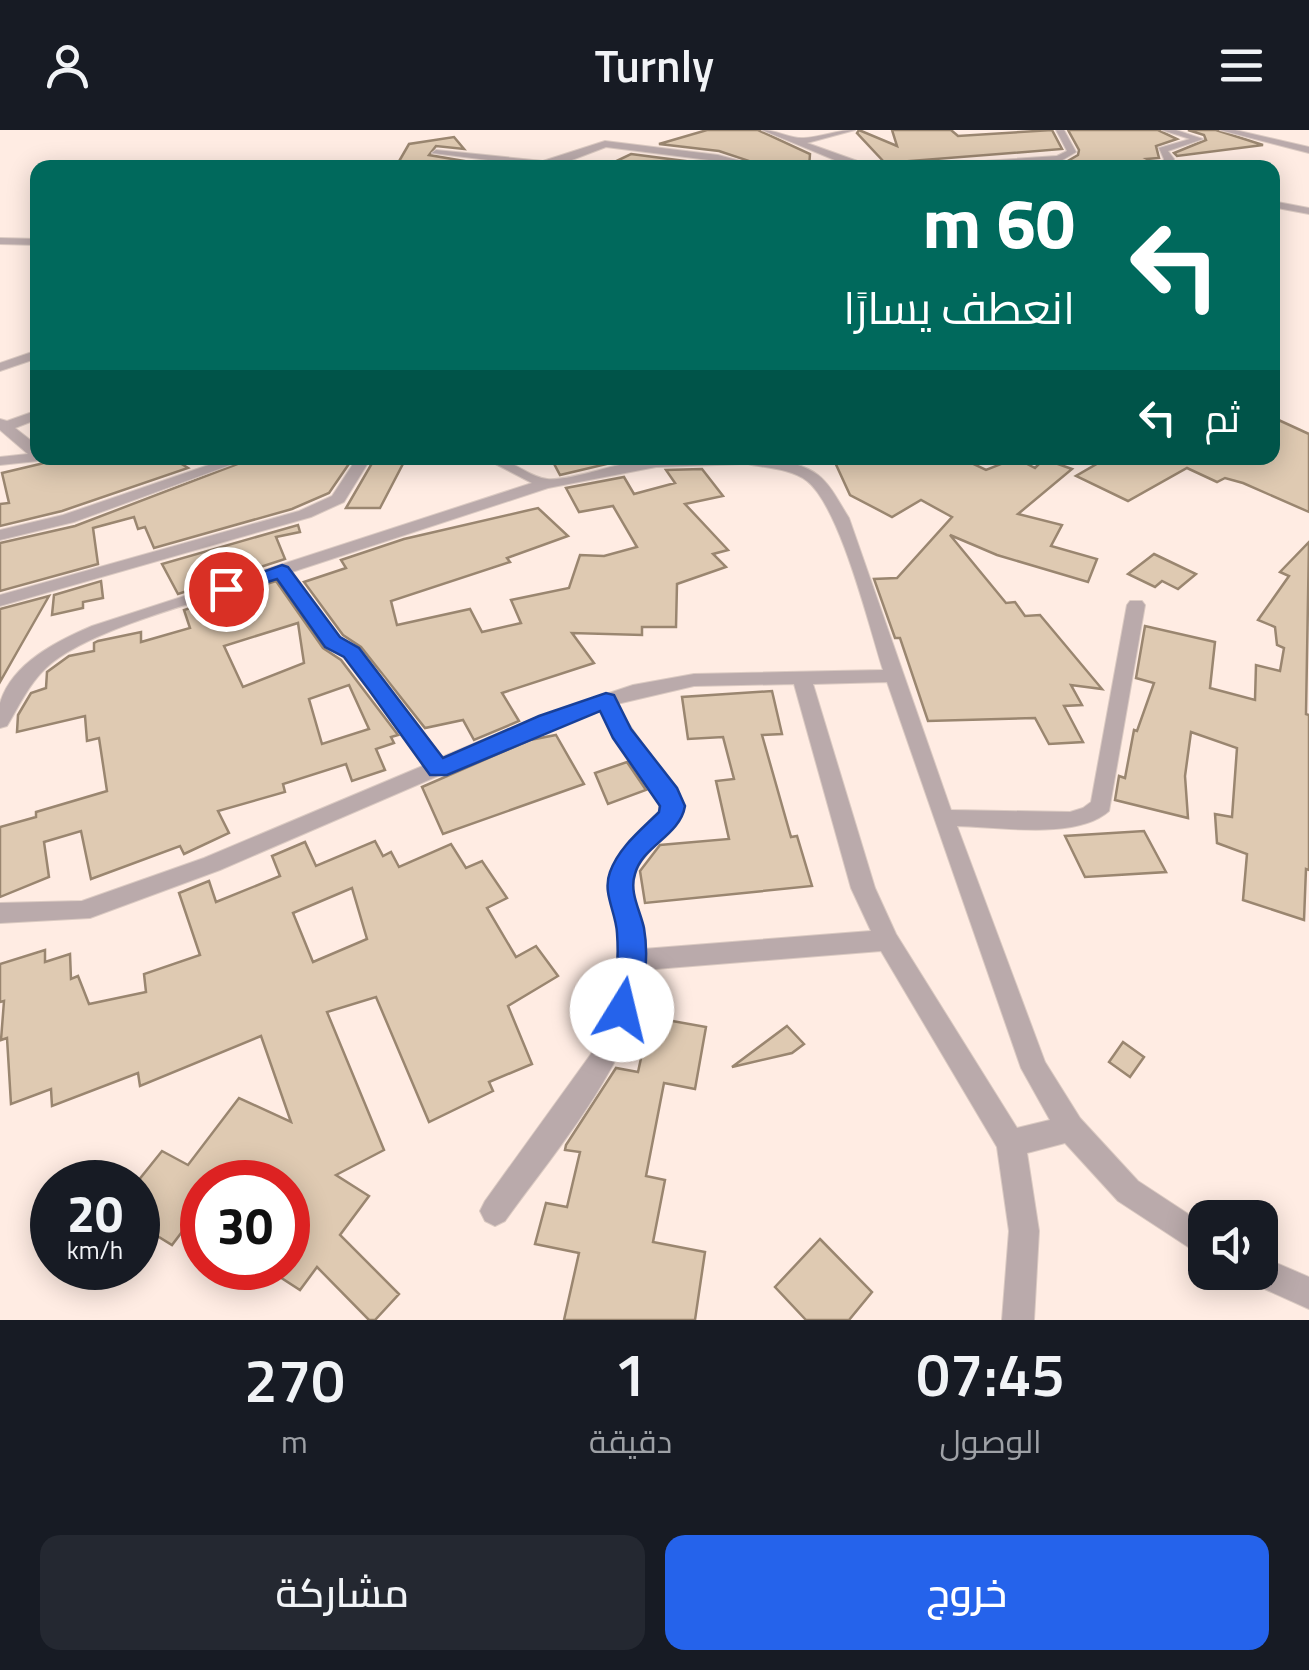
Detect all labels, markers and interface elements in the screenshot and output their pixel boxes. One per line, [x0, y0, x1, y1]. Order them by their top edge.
text: Turnly [595, 31, 714, 99]
icon: person [40, 38, 95, 93]
icon: menu [1214, 38, 1269, 93]
text: 60 m [922, 169, 1075, 275]
icon: left [1110, 200, 1240, 330]
text: انعطف يسارًا [843, 273, 1075, 341]
text: ثم [1205, 389, 1240, 447]
icon: left [1130, 390, 1185, 445]
pin [184, 547, 269, 632]
icon: arrive [199, 562, 254, 617]
position arrow [570, 958, 674, 1062]
speed limit sign: 30 [180, 1160, 310, 1290]
text: 20 [67, 1175, 123, 1251]
map controls [1188, 1200, 1278, 1290]
button: sound [1188, 1200, 1278, 1290]
text: km/h [67, 1231, 123, 1269]
text: 1 [614, 1328, 647, 1419]
text: 07:45 [916, 1328, 1065, 1419]
text: 270 [244, 1334, 345, 1425]
text: m [281, 1417, 308, 1465]
text: دقيقة [589, 1417, 672, 1465]
text: الوصول [940, 1417, 1042, 1465]
button: مشاركة [40, 1535, 645, 1650]
button: خروج [665, 1535, 1269, 1650]

